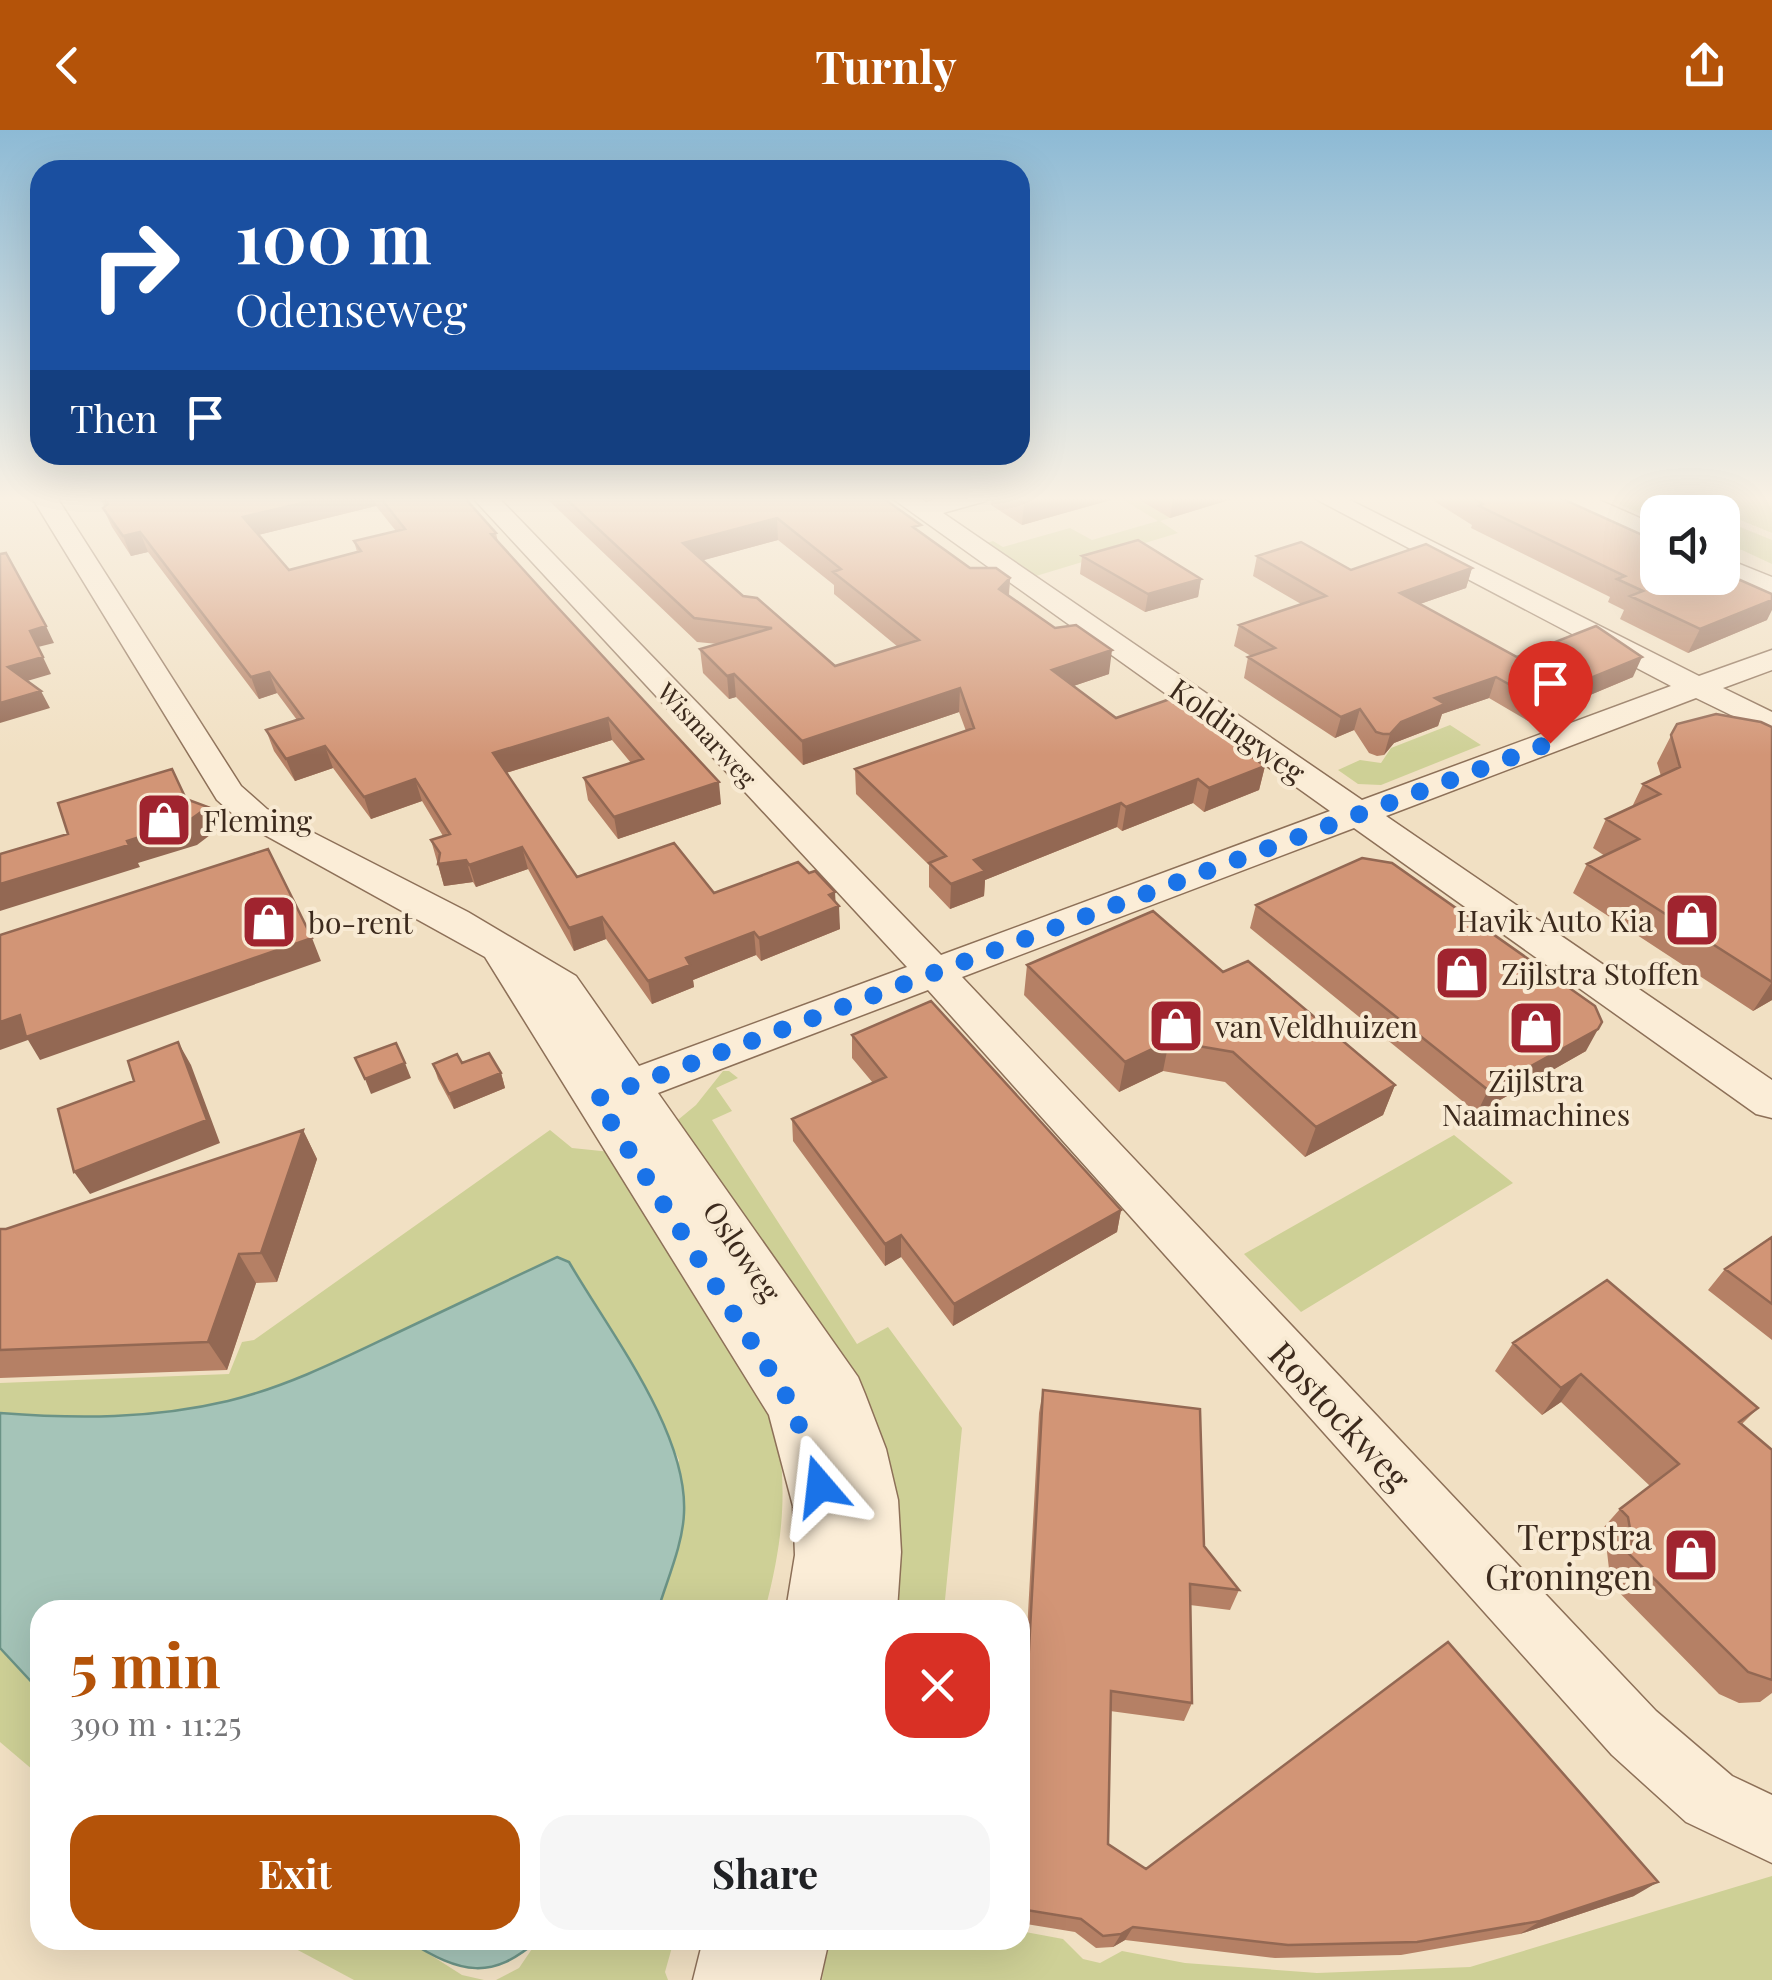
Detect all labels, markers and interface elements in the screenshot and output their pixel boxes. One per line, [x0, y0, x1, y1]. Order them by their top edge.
text: Turnly [815, 35, 957, 95]
icon: back [40, 38, 95, 93]
icon: share [1677, 38, 1732, 93]
text: 100 m [235, 188, 432, 282]
icon: right [70, 200, 200, 330]
text: Odenseweg [235, 278, 468, 338]
icon: arrive [178, 390, 233, 445]
text: Then [70, 392, 158, 443]
map controls [1640, 495, 1740, 595]
button: sound [1640, 495, 1740, 595]
pin [1508, 641, 1593, 744]
icon: arrive [1523, 656, 1578, 711]
street label: Koldingweg [1162, 668, 1314, 792]
street label: Wismarweg [651, 674, 765, 794]
shop icon: Fleming [134, 790, 194, 850]
place label: Fleming [203, 800, 312, 840]
shop icon: Havik Auto Kia [1662, 890, 1722, 950]
shop icon: bo-rent [239, 892, 299, 952]
place label: Havik Auto Kia [1456, 900, 1653, 940]
place label: bo-rent [308, 902, 413, 942]
shop icon: Zijlstra Stoffen [1432, 943, 1492, 1003]
place label: Zijlstra Stoffen [1501, 953, 1699, 993]
shop icon: van Veldhuizen [1146, 996, 1206, 1056]
shop icon: Zijlstra Naaimachines [1506, 998, 1566, 1058]
place label: van Veldhuizen [1214, 1006, 1418, 1046]
place label: Zijlstra Naaimachines [1442, 1060, 1630, 1134]
street label: Osloweg [695, 1193, 792, 1310]
street label: Rostockweg [1260, 1330, 1423, 1500]
position arrow [768, 1434, 872, 1538]
place label: Terpstra Groningen [1485, 1512, 1653, 1599]
shop icon: Terpstra Groningen [1661, 1525, 1721, 1585]
text: 5 min [70, 1623, 221, 1703]
button: close [885, 1633, 990, 1738]
text: 390 m · 11:25 [70, 1701, 242, 1744]
button: Exit [70, 1815, 520, 1930]
button: Share [540, 1815, 990, 1930]

